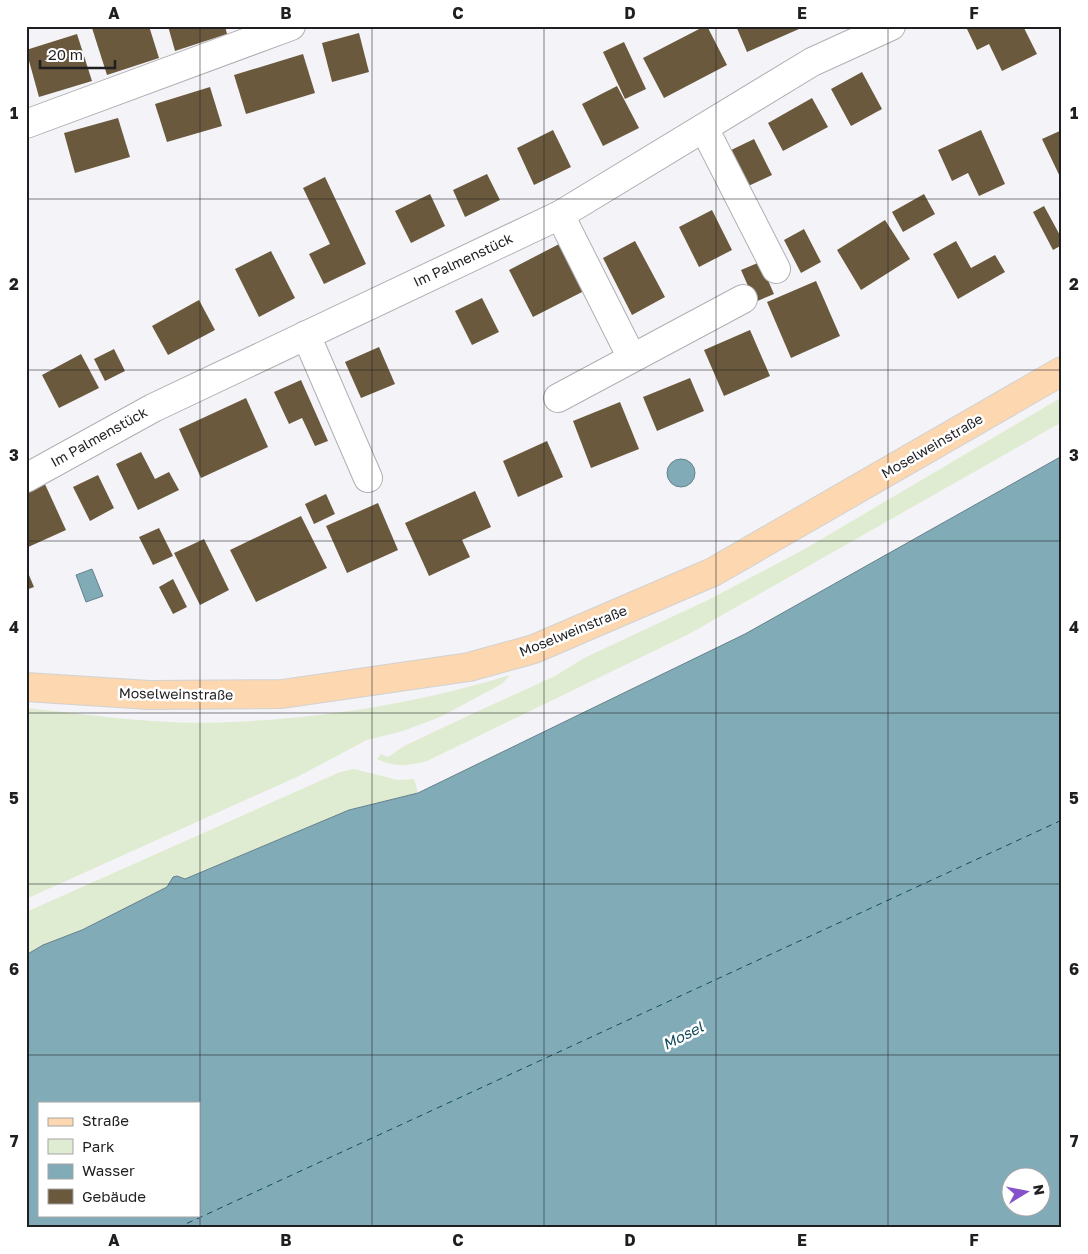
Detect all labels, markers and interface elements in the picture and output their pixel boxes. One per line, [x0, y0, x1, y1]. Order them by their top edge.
text: A [108, 3, 120, 23]
text: B [280, 3, 292, 23]
text: C [452, 3, 464, 23]
text: D [624, 3, 636, 23]
text: E [797, 3, 807, 23]
text: F [969, 3, 979, 23]
scale bar [40, 38, 115, 70]
text: 20 m [48, 45, 83, 63]
text: 1 [10, 103, 18, 123]
text: 1 [1070, 103, 1078, 123]
street label: Im Palmenstück [410, 229, 515, 290]
text: 2 [9, 274, 19, 294]
text: 2 [1069, 274, 1079, 294]
street label: Im Palmenstück [47, 403, 150, 470]
street label: Moselweinstraße [878, 410, 986, 482]
text: 3 [9, 445, 19, 465]
text: 3 [1069, 445, 1079, 465]
street label: Moselweinstraße [517, 601, 629, 660]
text: 4 [9, 617, 19, 637]
text: 4 [1069, 617, 1079, 637]
street label: Moselweinstraße [119, 684, 233, 703]
text: 5 [9, 788, 19, 808]
text: 5 [1069, 788, 1079, 808]
text: 6 [9, 959, 19, 979]
text: 6 [1069, 959, 1079, 979]
water label: Mosel [659, 1017, 707, 1053]
legend [38, 1102, 200, 1216]
text: Straße [82, 1111, 129, 1129]
text: 7 [10, 1131, 19, 1151]
text: 7 [1070, 1131, 1079, 1151]
text: Park [82, 1137, 115, 1155]
text: Wasser [82, 1161, 135, 1179]
north arrow [1000, 1166, 1050, 1216]
text: N [1030, 1183, 1049, 1196]
text: Gebäude [82, 1187, 146, 1205]
text: A [108, 1230, 120, 1250]
text: B [280, 1230, 292, 1250]
text: C [452, 1230, 464, 1250]
text: D [624, 1230, 636, 1250]
text: E [797, 1230, 807, 1250]
text: F [969, 1230, 979, 1250]

